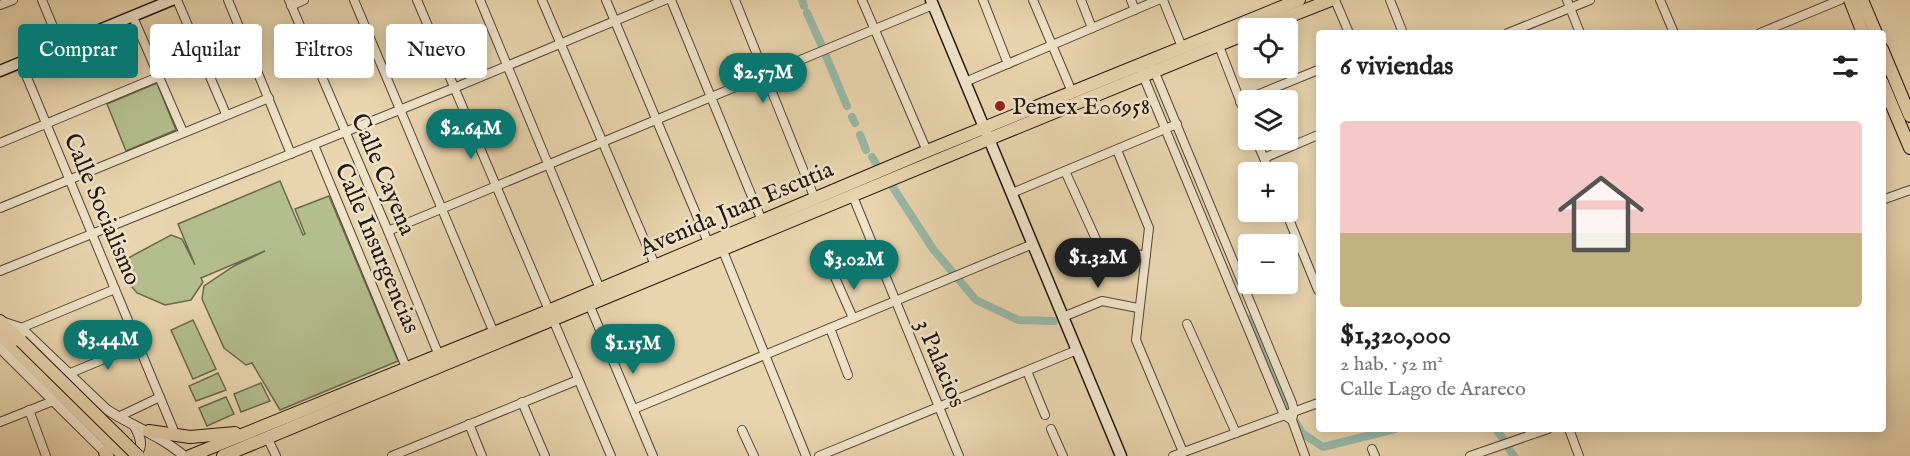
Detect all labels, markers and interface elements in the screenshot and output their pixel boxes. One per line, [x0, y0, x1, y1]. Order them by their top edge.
map controls [1238, 18, 1298, 294]
button: locate [1238, 18, 1298, 78]
chip: Comprar [18, 24, 138, 78]
chip: Alquilar [150, 24, 262, 78]
chip: Filtros [274, 24, 374, 78]
chip: Nuevo [386, 24, 487, 78]
text: 6 viviendas [1340, 50, 1453, 83]
icon: filters [1829, 50, 1862, 83]
pin: $2.57M [714, 53, 812, 104]
text: $2.57M [733, 60, 793, 85]
button: layers [1238, 90, 1298, 150]
place label: Pemex E06958 [1012, 92, 1150, 123]
marker: Pemex E06958 [993, 99, 1007, 113]
street label: Calle Cayena [343, 109, 422, 241]
pin: $2.64M [422, 109, 520, 160]
text: $2.64M [440, 116, 502, 141]
street label: Calle Socialismo [56, 129, 148, 290]
street label: Avenida Juan Escutia [634, 154, 839, 265]
street label: Calle Insurgencias [327, 159, 426, 338]
icon: home [1547, 160, 1655, 268]
button: + [1238, 162, 1298, 222]
button: − [1238, 234, 1298, 294]
pin: $1.32M [1049, 238, 1147, 289]
pin: $3.02M [805, 240, 903, 291]
text: $1.32M [1069, 245, 1127, 270]
text: $3.02M [824, 247, 884, 272]
street label: 3 Palacios [907, 315, 972, 413]
text: $1,320,000 [1340, 319, 1451, 352]
pin: $3.44M [59, 320, 157, 371]
pin: $1.15M [584, 324, 682, 375]
text: $3.44M [77, 327, 139, 352]
text: $1.15M [605, 331, 661, 356]
text: 2 hab. · 52 m² [1340, 352, 1443, 377]
text: Calle Lago de Arareco [1340, 377, 1526, 402]

